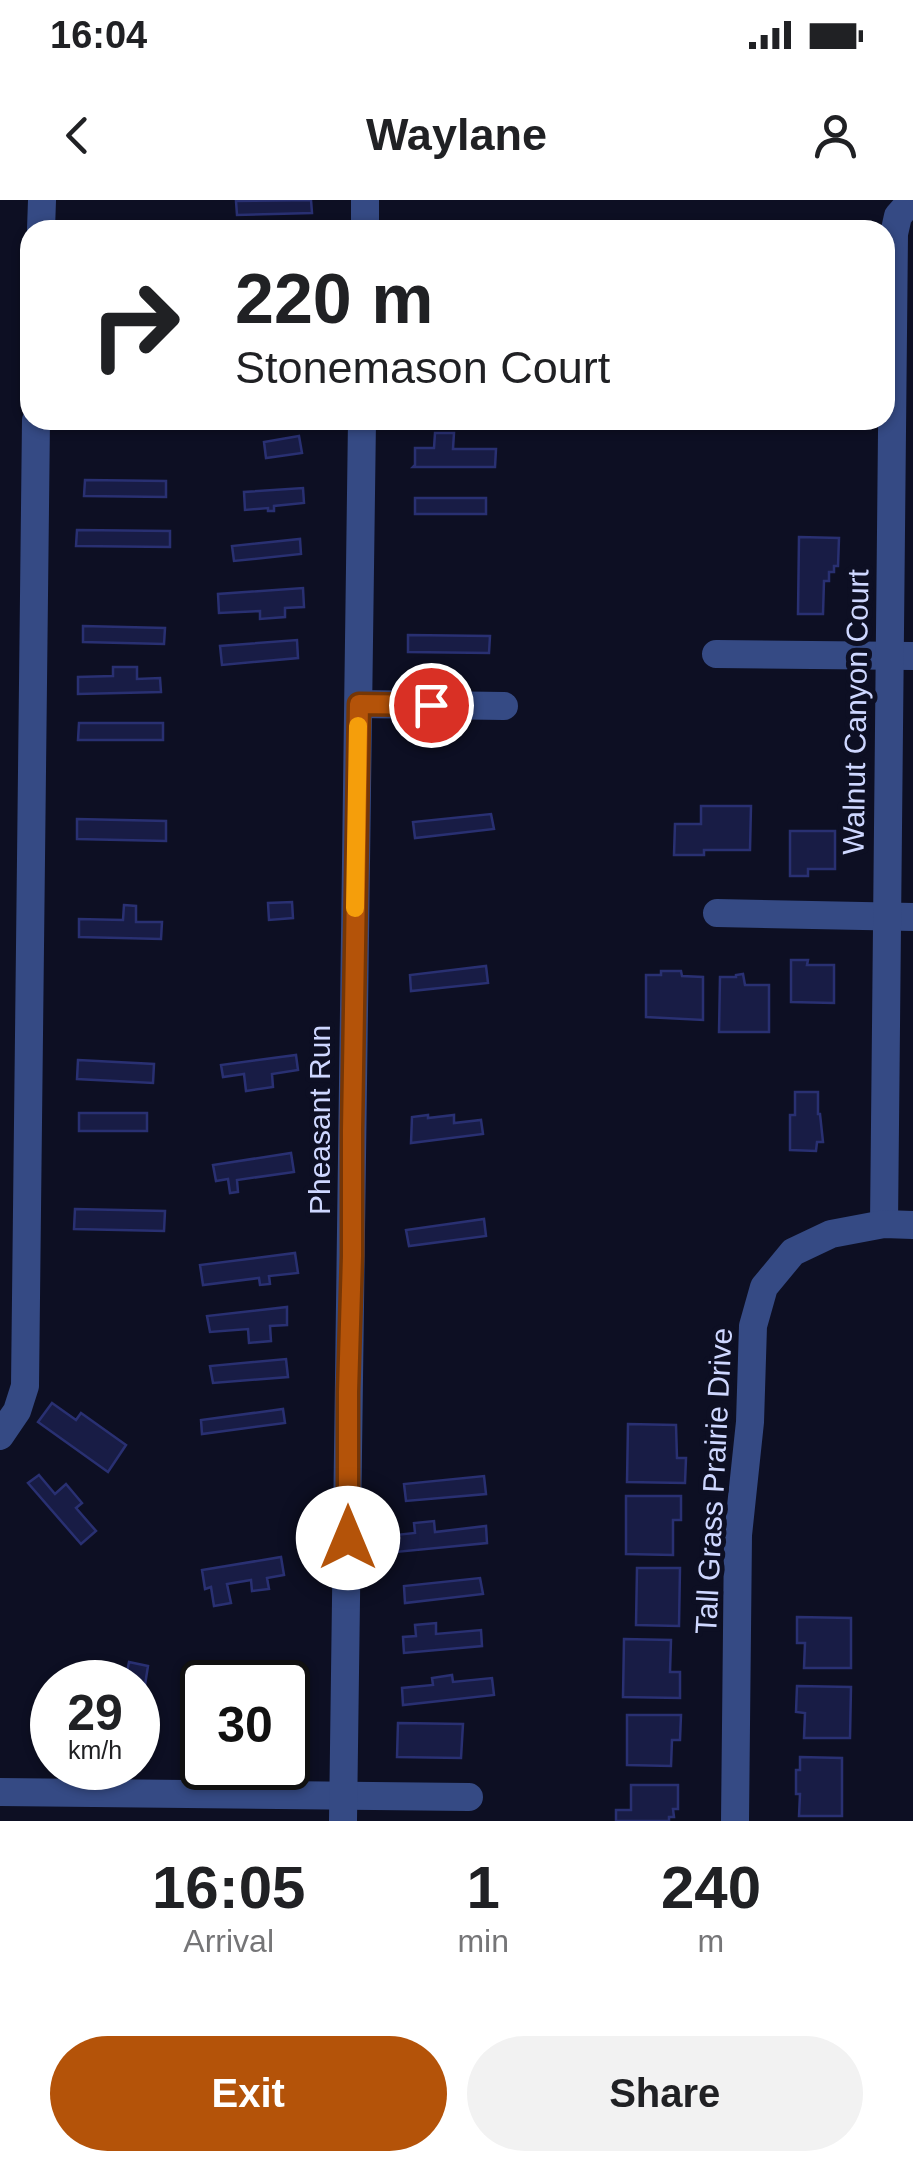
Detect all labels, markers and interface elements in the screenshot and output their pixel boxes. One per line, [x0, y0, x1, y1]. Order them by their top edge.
text: 16:04 [50, 14, 147, 56]
icon: back [50, 108, 105, 163]
icon: person [808, 108, 863, 163]
text: Waylane [366, 109, 547, 160]
icon: right [70, 260, 200, 390]
text: 220 m [235, 260, 433, 338]
text: Stonemason Court [235, 342, 610, 393]
street label: Walnut Canyon Court [837, 568, 875, 855]
pin [389, 663, 474, 748]
icon: arrive [404, 678, 459, 733]
street label: Pheasant Run [303, 1025, 336, 1215]
street label: Tall Grass Prairie Drive [689, 1327, 738, 1635]
position arrow [296, 1486, 400, 1590]
speed limit sign: 30 [180, 1660, 310, 1790]
text: 29 [67, 1685, 123, 1741]
text: km/h [68, 1736, 122, 1764]
text: 16:05 [152, 1854, 305, 1921]
text: 1 [466, 1854, 500, 1921]
text: 240 [661, 1854, 761, 1921]
text: Arrival [183, 1923, 274, 1959]
text: min [457, 1923, 509, 1959]
text: m [698, 1923, 724, 1959]
button: Exit [50, 2036, 447, 2151]
button: Share [467, 2036, 863, 2151]

